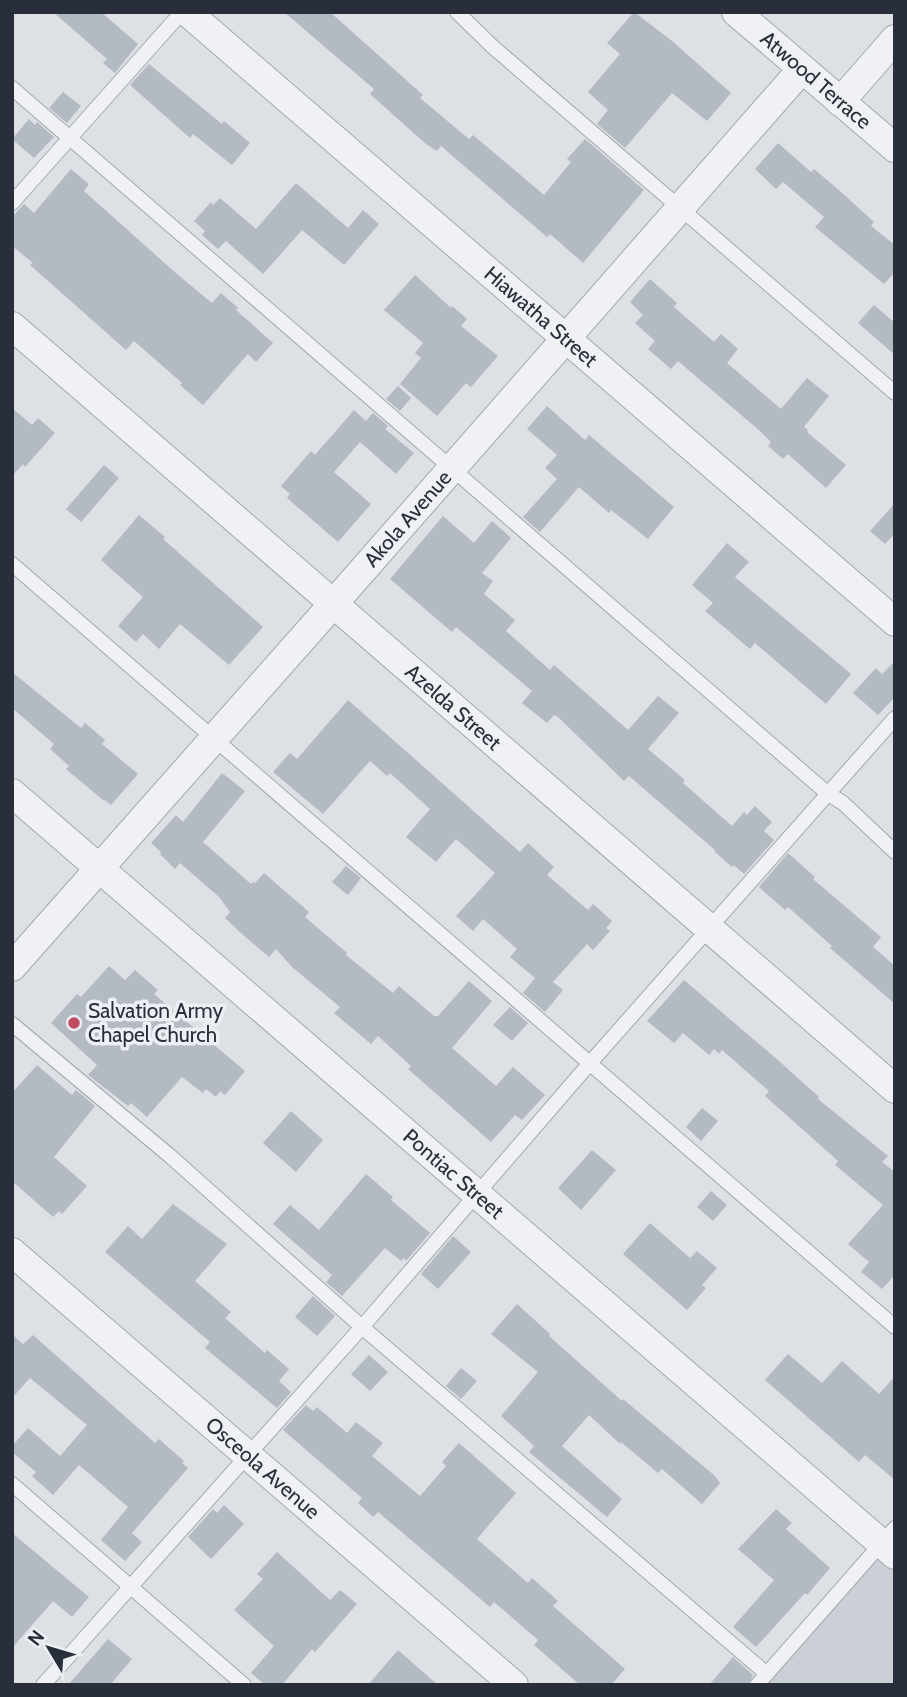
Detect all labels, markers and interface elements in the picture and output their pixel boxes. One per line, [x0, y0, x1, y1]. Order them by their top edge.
street label: Atwood Terrace [756, 26, 877, 134]
street label: Hiawatha Street [479, 261, 603, 372]
street label: Akola Avenue [359, 465, 457, 572]
street label: Azelda Street [400, 659, 507, 755]
place label: Salvation Army Chapel Church [88, 998, 223, 1047]
marker: Salvation Army Chapel Church [66, 1015, 82, 1031]
street label: Pontiac Street [398, 1123, 509, 1224]
street label: Osceola Avenue [201, 1412, 325, 1524]
north arrow [14, 1613, 84, 1683]
text: N [23, 1625, 49, 1650]

